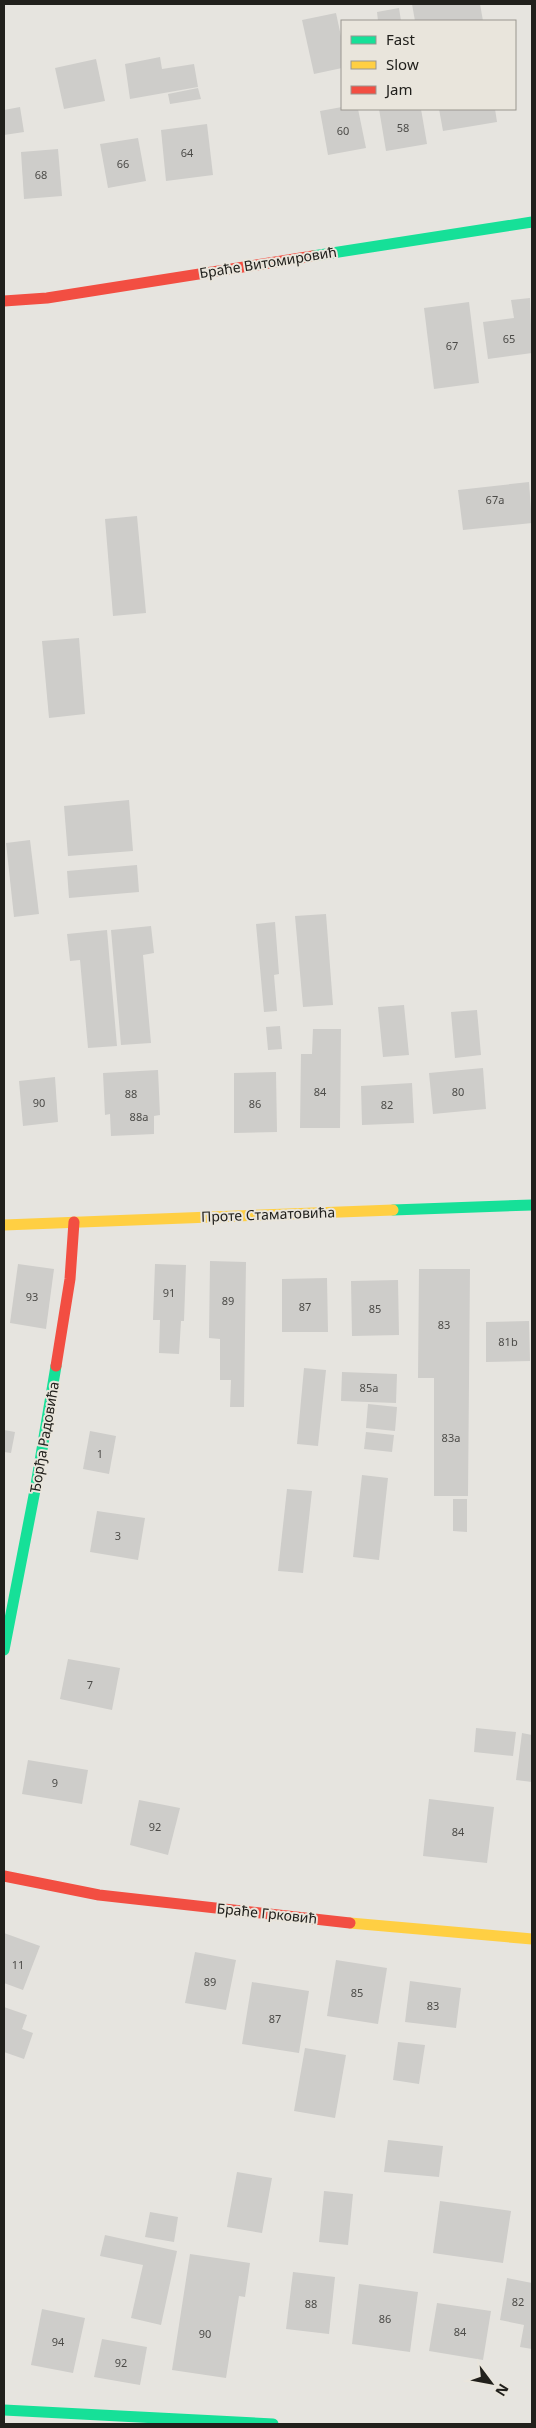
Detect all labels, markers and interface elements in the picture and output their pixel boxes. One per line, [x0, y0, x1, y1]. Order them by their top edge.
legend [341, 20, 516, 110]
text: Fast [386, 29, 415, 49]
text: Slow [386, 54, 419, 74]
text: Jam [384, 79, 413, 99]
house number: 58 [397, 120, 409, 135]
house number: 60 [337, 123, 349, 138]
house number: 64 [181, 145, 194, 160]
house number: 66 [117, 156, 129, 171]
house number: 68 [35, 167, 47, 182]
street label: Браће Витомировић [198, 242, 338, 282]
house number: 65 [503, 331, 515, 346]
house number: 67 [446, 338, 458, 353]
house number: 67a [486, 492, 504, 507]
house number: 84 [314, 1084, 327, 1099]
house number: 80 [452, 1084, 464, 1099]
house number: 88 [125, 1086, 137, 1101]
house number: 90 [33, 1095, 45, 1110]
house number: 86 [249, 1096, 261, 1111]
house number: 82 [381, 1097, 393, 1112]
house number: 88a [130, 1109, 148, 1124]
street label: Проте Стаматовића [201, 1202, 335, 1226]
house number: 91 [163, 1285, 175, 1300]
house number: 93 [26, 1289, 38, 1304]
house number: 89 [222, 1293, 234, 1308]
house number: 87 [299, 1299, 311, 1314]
house number: 85 [369, 1301, 381, 1316]
house number: 83 [438, 1317, 450, 1332]
house number: 81b [498, 1334, 518, 1349]
street label: Ђорђа Радовића [25, 1380, 63, 1494]
house number: 85a [360, 1380, 378, 1395]
house number: 83a [442, 1430, 460, 1445]
house number: 1 [97, 1446, 103, 1461]
house number: 3 [115, 1528, 121, 1543]
house number: 7 [87, 1677, 93, 1692]
house number: 9 [52, 1775, 58, 1790]
house number: 92 [149, 1819, 161, 1834]
house number: 84 [452, 1824, 465, 1839]
street label: Браће Грковић [216, 1898, 318, 1928]
house number: 11 [12, 1957, 24, 1972]
house number: 89 [204, 1974, 216, 1989]
house number: 85 [351, 1985, 363, 2000]
house number: 83 [427, 1998, 439, 2013]
house number: 87 [269, 2011, 281, 2026]
house number: 82 [512, 2294, 524, 2309]
house number: 88 [305, 2296, 317, 2311]
house number: 86 [379, 2311, 391, 2326]
house number: 84 [454, 2324, 467, 2339]
house number: 90 [199, 2326, 211, 2341]
house number: 94 [52, 2334, 65, 2349]
house number: 92 [115, 2355, 127, 2370]
north arrow [466, 2358, 516, 2408]
text: N [491, 2380, 514, 2400]

